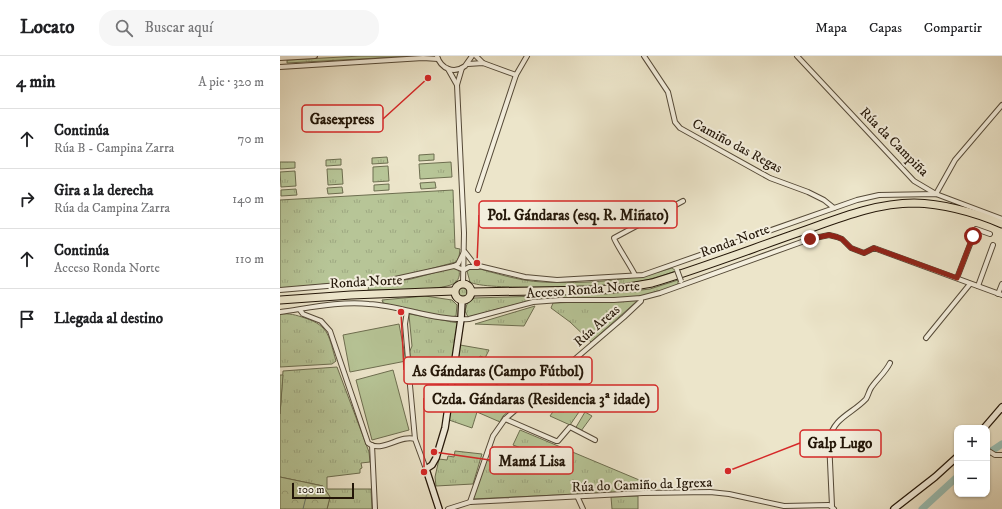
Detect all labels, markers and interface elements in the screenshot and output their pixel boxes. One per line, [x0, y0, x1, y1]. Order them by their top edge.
search box [99, 10, 379, 46]
text: Locato [20, 16, 75, 39]
icon: search [113, 17, 135, 39]
text: Buscar aquí [145, 18, 213, 37]
text: Mapa [815, 19, 847, 37]
text: Capas [869, 19, 902, 37]
text: Compartir [924, 19, 982, 37]
text: 4 min [16, 71, 55, 93]
text: A pie · 320 m [198, 74, 264, 90]
street label: Rúa da Campiña [856, 104, 932, 180]
callout: Gasexpress [302, 105, 383, 132]
text: Gasexpress [310, 110, 374, 129]
street label: Camiño das Regas [689, 115, 785, 177]
text: Continúa [54, 121, 109, 140]
icon: ahead [16, 128, 38, 150]
text: 70 m [238, 131, 264, 147]
text: Rúa B - Campina Zarra [54, 140, 174, 156]
text: Gira a la derecha [54, 181, 153, 200]
icon: right [16, 188, 38, 210]
text: 140 m [232, 191, 264, 207]
text: Rúa da Campina Zarra [54, 200, 170, 216]
callout: Pol. Gándaras (esq. R. Miñato) [479, 201, 677, 228]
text: Pol. Gándaras (esq. R. Miñato) [487, 206, 669, 226]
street label: Ronda Norte [698, 220, 772, 262]
route start [964, 227, 982, 245]
route end [801, 230, 819, 248]
text: Continúa [54, 241, 109, 260]
icon: ahead [16, 248, 38, 270]
text: 110 m [235, 251, 264, 267]
text: Acceso Ronda Norte [54, 260, 160, 276]
street label: Ronda Norte [329, 271, 403, 293]
street label: Acceso Ronda Norte [526, 277, 641, 303]
street label: Rúa Areas [570, 301, 624, 351]
icon: arrive [16, 308, 38, 330]
text: Llegada al destino [54, 309, 163, 328]
callout: As Gándaras (Campo Fútbol) [404, 357, 592, 384]
text: As Gándaras (Campo Fútbol) [411, 362, 584, 381]
callout: Czda. Gándaras (Residencia 3ª idade) [424, 385, 658, 412]
text: Czda. Gándaras (Residencia 3ª idade) [432, 390, 650, 409]
map controls [954, 425, 990, 497]
button: + [954, 425, 990, 461]
callout: Galp Lugo [800, 430, 881, 457]
text: Galp Lugo [808, 434, 873, 453]
callout: Mamá Lisa [490, 447, 573, 474]
text: Mamá Lisa [498, 452, 566, 471]
button: − [954, 461, 990, 497]
street label: Rúa do Camiño da Igrexa [571, 474, 713, 496]
scale bar [292, 481, 354, 500]
text: 100 m [298, 483, 324, 497]

